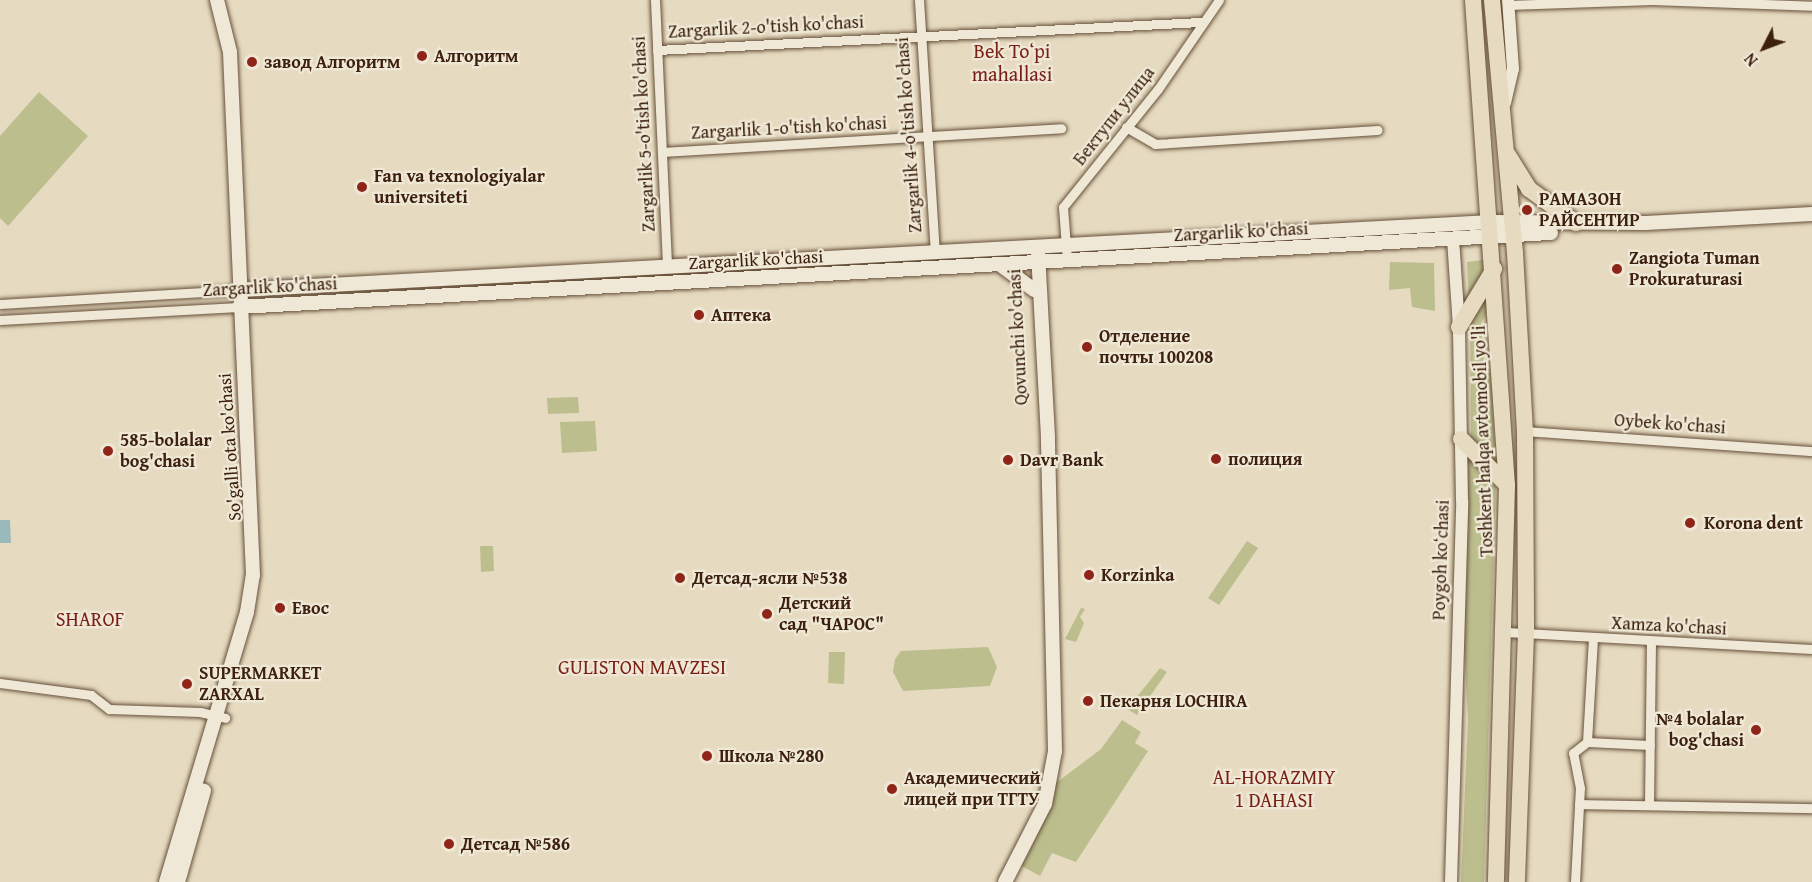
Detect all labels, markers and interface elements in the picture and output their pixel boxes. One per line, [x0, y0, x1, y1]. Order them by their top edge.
street label: Zargarlik 2-o'tish ko'chasi [668, 11, 864, 43]
north arrow [1734, 18, 1794, 78]
street label: Zargarlik 5-o'tish ko'chasi [628, 36, 660, 232]
street label: Zargarlik 4-o'tish ko'chasi [891, 37, 927, 233]
district label: Bek Toʻpi mahallasi [965, 39, 1059, 86]
place label: Алгоритм [434, 45, 518, 67]
text: N [1738, 48, 1763, 72]
marker: Алгоритм [415, 49, 429, 63]
place label: завод Алгоритм [264, 51, 400, 73]
marker: завод Алгоритм [245, 55, 259, 69]
street label: Бектупи улица [1069, 62, 1159, 170]
street label: Zargarlik 1-o'tish ko'chasi [691, 112, 887, 144]
place label: Fan va texnologiyalar universiteti [374, 166, 545, 208]
marker: Fan va texnologiyalar universiteti [355, 180, 369, 194]
place label: РАМАЗОН РАЙСЕНТИР [1539, 189, 1640, 232]
marker: РАМАЗОН РАЙСЕНТИР [1520, 203, 1534, 217]
street label: Zargarlik ko'chasi [1173, 218, 1309, 246]
street label: Zargarlik ko'chasi [688, 246, 824, 274]
place label: Zangiota Tuman Prokuraturasi [1629, 248, 1760, 290]
marker: Zangiota Tuman Prokuraturasi [1610, 262, 1624, 276]
street label: Qovunchi ko'chasi [1004, 268, 1032, 406]
street label: Zargarlik ko'chasi [202, 273, 338, 301]
place label: Аптека [711, 304, 771, 326]
marker: Аптека [692, 308, 706, 322]
street label: Toshkent halqa avtomobil yo'li [1468, 325, 1498, 557]
place label: Отделение почты 100208 [1099, 326, 1213, 368]
marker: Отделение почты 100208 [1080, 340, 1094, 354]
street label: So'galli ota ko'chasi [214, 372, 246, 522]
street label: Oybek ko'chasi [1613, 409, 1727, 439]
place label: 585-bolalar bog'chasi [120, 430, 212, 472]
marker: 585-bolalar bog'chasi [101, 444, 115, 458]
place label: полиция [1228, 448, 1302, 470]
place label: Davr Bank [1020, 449, 1103, 471]
marker: полиция [1209, 452, 1223, 466]
marker: Davr Bank [1001, 453, 1015, 467]
street label: Poygoh koʻchasi [1428, 499, 1454, 621]
place label: Korona dent [1704, 512, 1803, 534]
marker: Korona dent [1681, 514, 1699, 532]
place label: Korzinka [1101, 564, 1174, 586]
place label: Детсад-ясли №538 [692, 567, 847, 589]
marker: Korzinka [1082, 568, 1096, 582]
marker: Детсад-ясли №538 [673, 571, 687, 585]
place label: Детский сад "ЧАРОС" [779, 593, 884, 636]
place label: Евос [292, 597, 329, 619]
marker: Евос [273, 601, 287, 615]
district label: SHAROF [51, 606, 129, 630]
marker: Детский сад "ЧАРОС" [760, 607, 774, 621]
street label: Xamza ko'chasi [1611, 612, 1727, 640]
district label: GULISTON MAVZESI [546, 654, 738, 678]
place label: SUPERMARKET ZARXAL [199, 663, 322, 706]
marker: SUPERMARKET ZARXAL [180, 677, 194, 691]
place label: Пекарня LOCHIRA [1100, 690, 1247, 712]
marker: Пекарня LOCHIRA [1081, 694, 1095, 708]
place label: №4 bolalar bog'chasi [1656, 709, 1744, 752]
marker: №4 bolalar bog'chasi [1749, 723, 1763, 737]
place label: Школа №280 [719, 745, 824, 767]
marker: Школа №280 [700, 749, 714, 763]
district label: AL-HORAZMIY 1 DAHASI [1204, 764, 1344, 811]
place label: Академический лицей при ТГТУ [904, 768, 1041, 810]
marker: Академический лицей при ТГТУ [885, 782, 899, 796]
place label: Детсад №586 [461, 833, 570, 855]
marker: Детсад №586 [442, 837, 456, 851]

